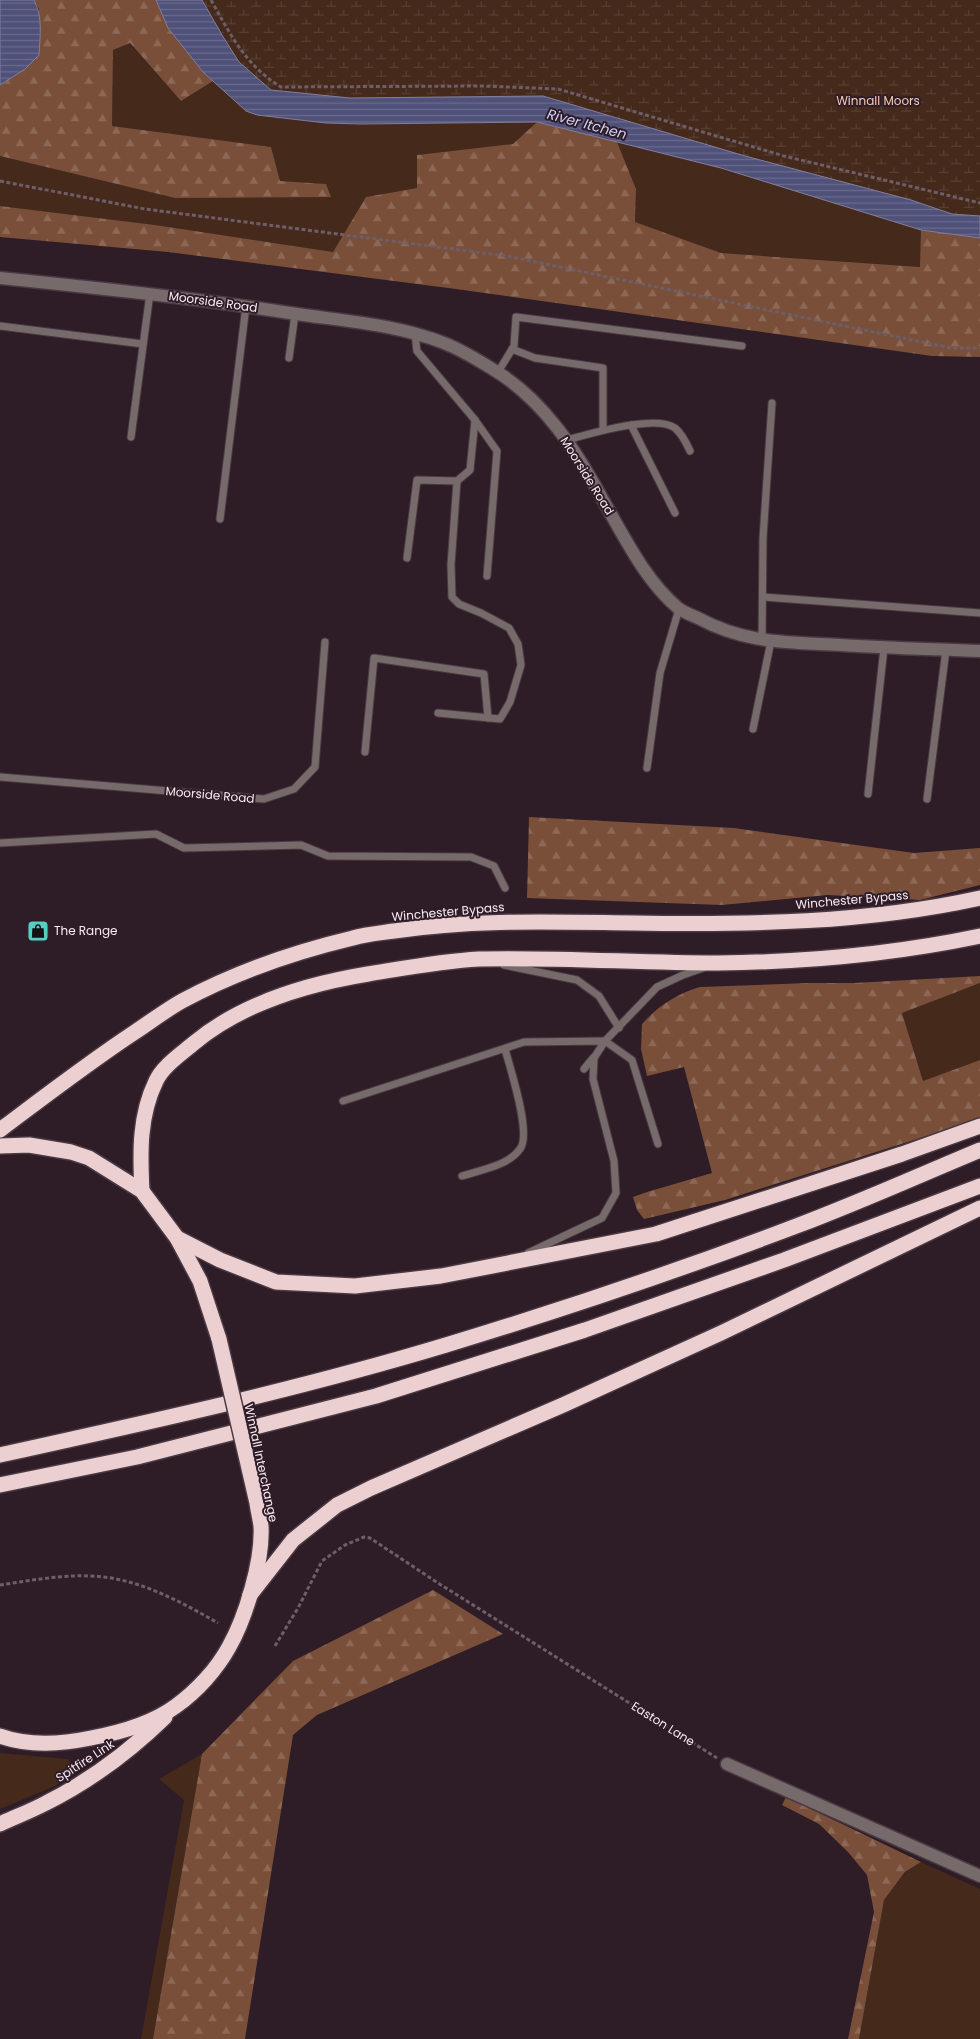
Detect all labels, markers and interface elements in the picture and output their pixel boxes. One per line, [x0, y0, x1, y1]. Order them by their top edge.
park label: Winnall Moors [836, 92, 920, 109]
water label: River Itchen [545, 104, 629, 144]
street label: Moorside Road [168, 287, 258, 316]
street label: Moorside Road [557, 433, 618, 518]
street label: Moorside Road [165, 782, 255, 807]
street label: Winchester Bypass [795, 886, 909, 913]
street label: Winchester Bypass [391, 898, 505, 925]
shop icon: The Range [26, 919, 50, 943]
place label: The Range [54, 922, 117, 939]
street label: Winnall Interchange [241, 1402, 282, 1524]
street label: Easton Lane [628, 1697, 698, 1750]
street label: Spitfire Link [52, 1735, 118, 1786]

